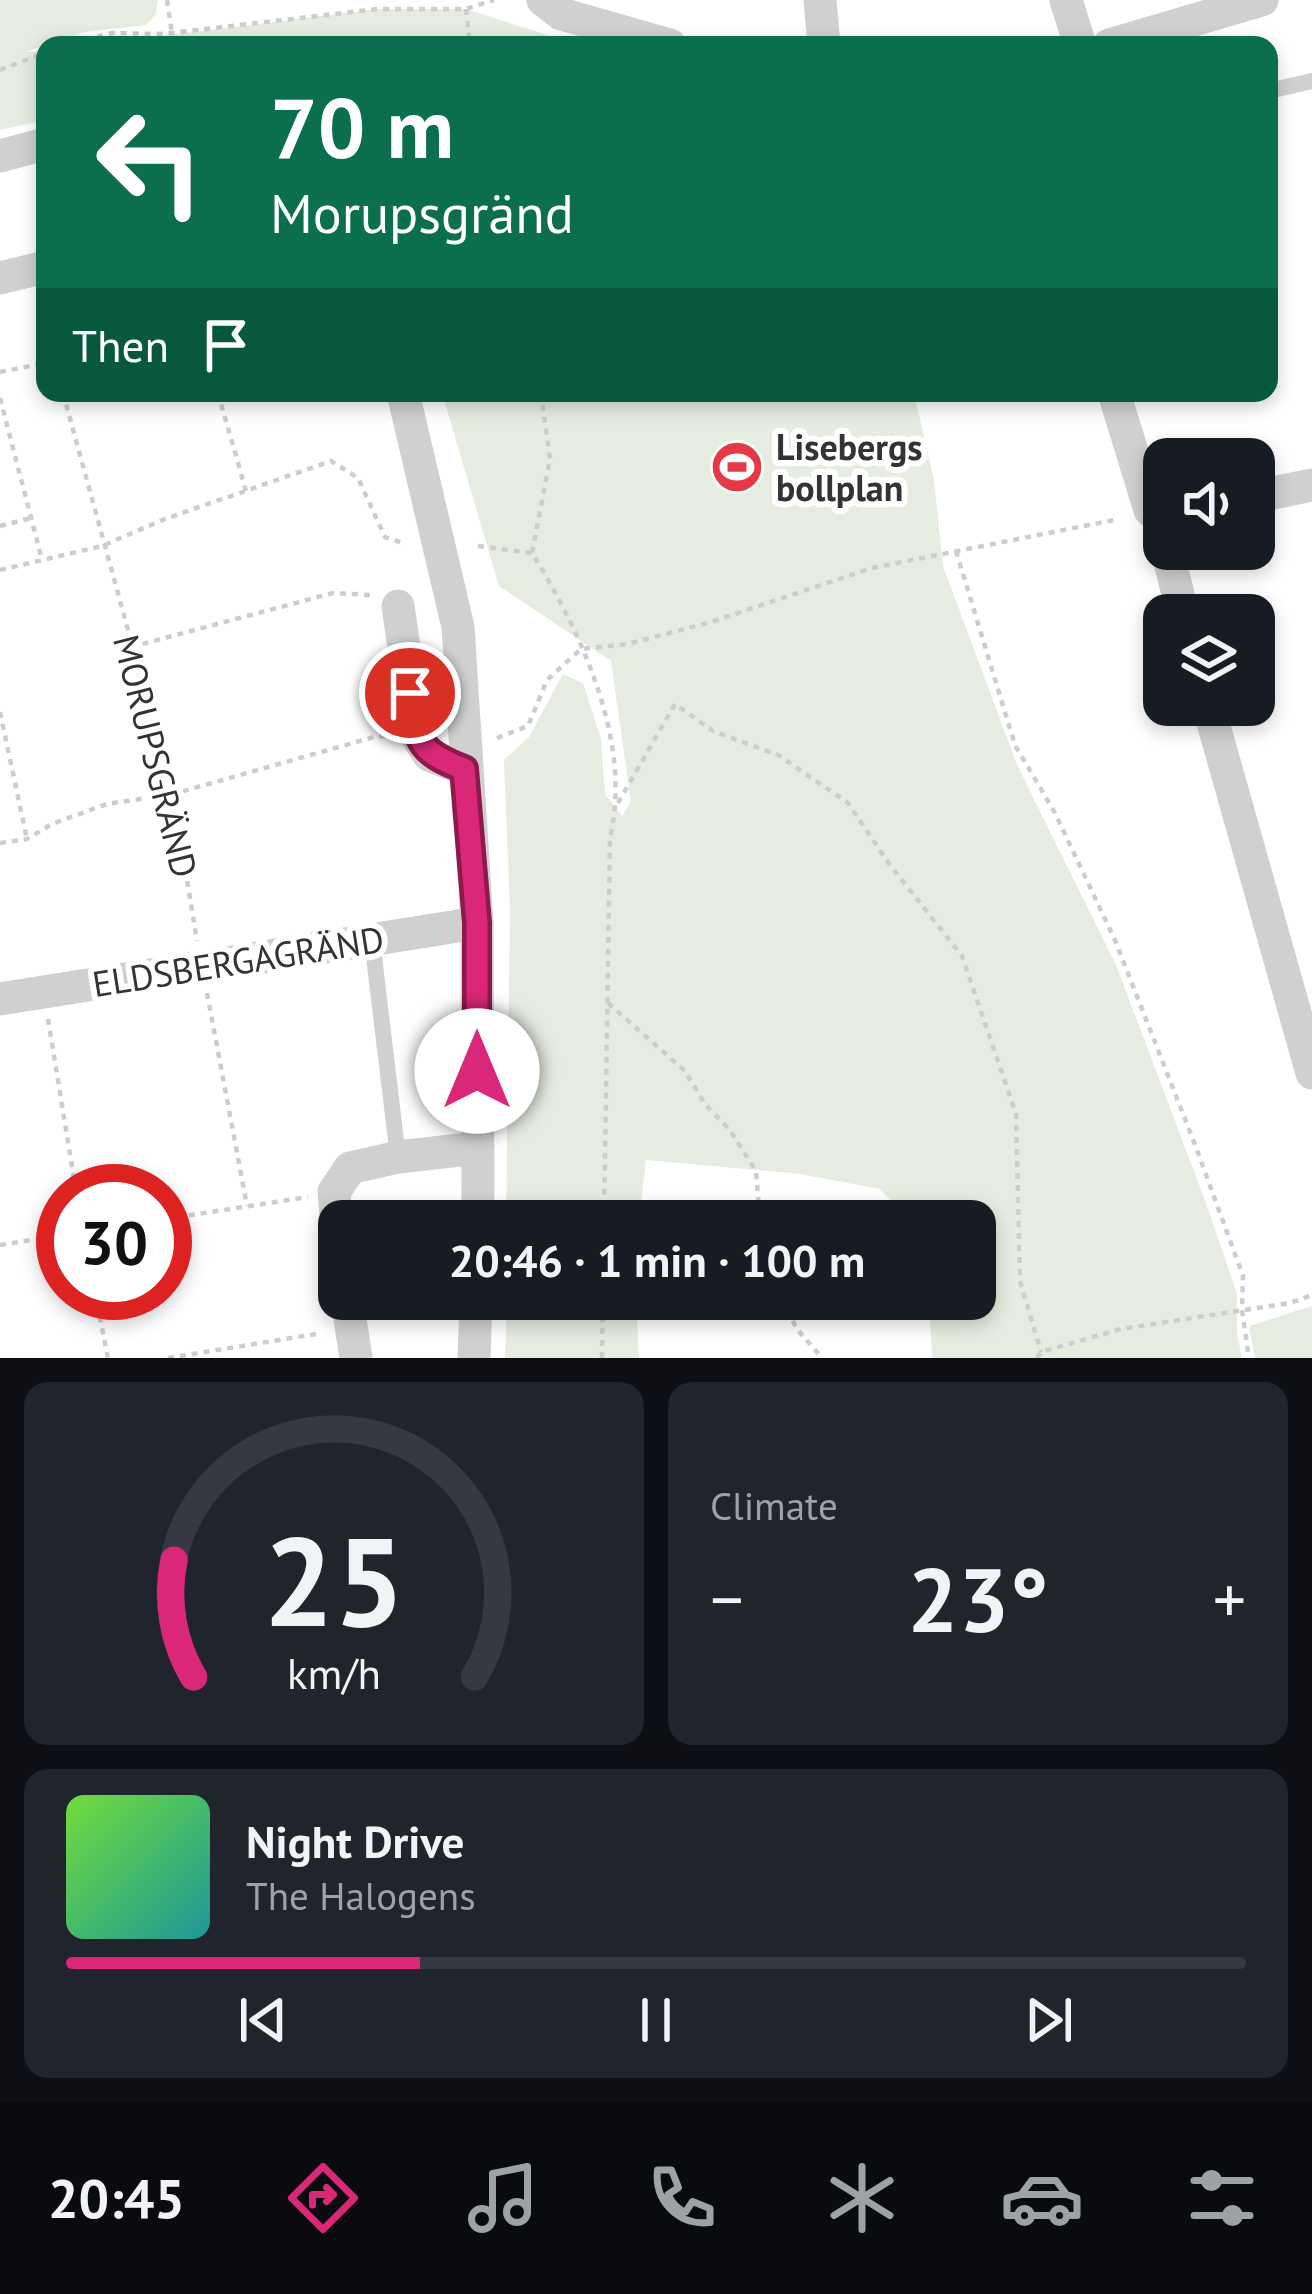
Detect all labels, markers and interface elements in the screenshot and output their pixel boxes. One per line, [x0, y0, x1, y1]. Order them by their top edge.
text: 70 m [270, 72, 454, 181]
icon: left [72, 84, 228, 240]
text: Morupsgränd [270, 178, 574, 248]
icon: arrive [193, 312, 259, 378]
text: Then [72, 316, 169, 374]
place label: Lisebergs bollplan [776, 423, 922, 511]
map controls [1143, 438, 1275, 726]
button: sound [1143, 438, 1275, 570]
sports icon: Lisebergs bollplan [709, 439, 765, 495]
button: layers [1143, 594, 1275, 726]
street label: MORUPSGRÄND [103, 630, 209, 882]
pin [359, 642, 461, 744]
icon: arrive [377, 660, 443, 726]
street label: ELDSBERGAGRÄND [89, 915, 387, 1007]
position arrow [414, 1008, 540, 1134]
speed limit sign: 30 [36, 1164, 192, 1320]
text: 20:46 · 1 min · 100 m [449, 1231, 865, 1289]
text: Climate [710, 1480, 838, 1531]
text: 25 [263, 1499, 405, 1660]
text: 23° [907, 1540, 1049, 1657]
text: − [710, 1556, 743, 1641]
text: + [1213, 1556, 1246, 1641]
text: km/h [287, 1644, 381, 1700]
text: Night Drive [246, 1812, 464, 1870]
text: The Halogens [246, 1870, 476, 1921]
icon: previous [230, 1987, 296, 2053]
icon: pause [623, 1987, 689, 2053]
icon: next [1016, 1987, 1082, 2053]
icon: directions [281, 2156, 365, 2240]
icon: music [461, 2156, 545, 2240]
icon: phone [640, 2156, 724, 2240]
icon: climate [820, 2156, 904, 2240]
icon: car [1000, 2156, 1084, 2240]
icon: filters [1180, 2156, 1264, 2240]
text: 20:45 [48, 2163, 185, 2233]

